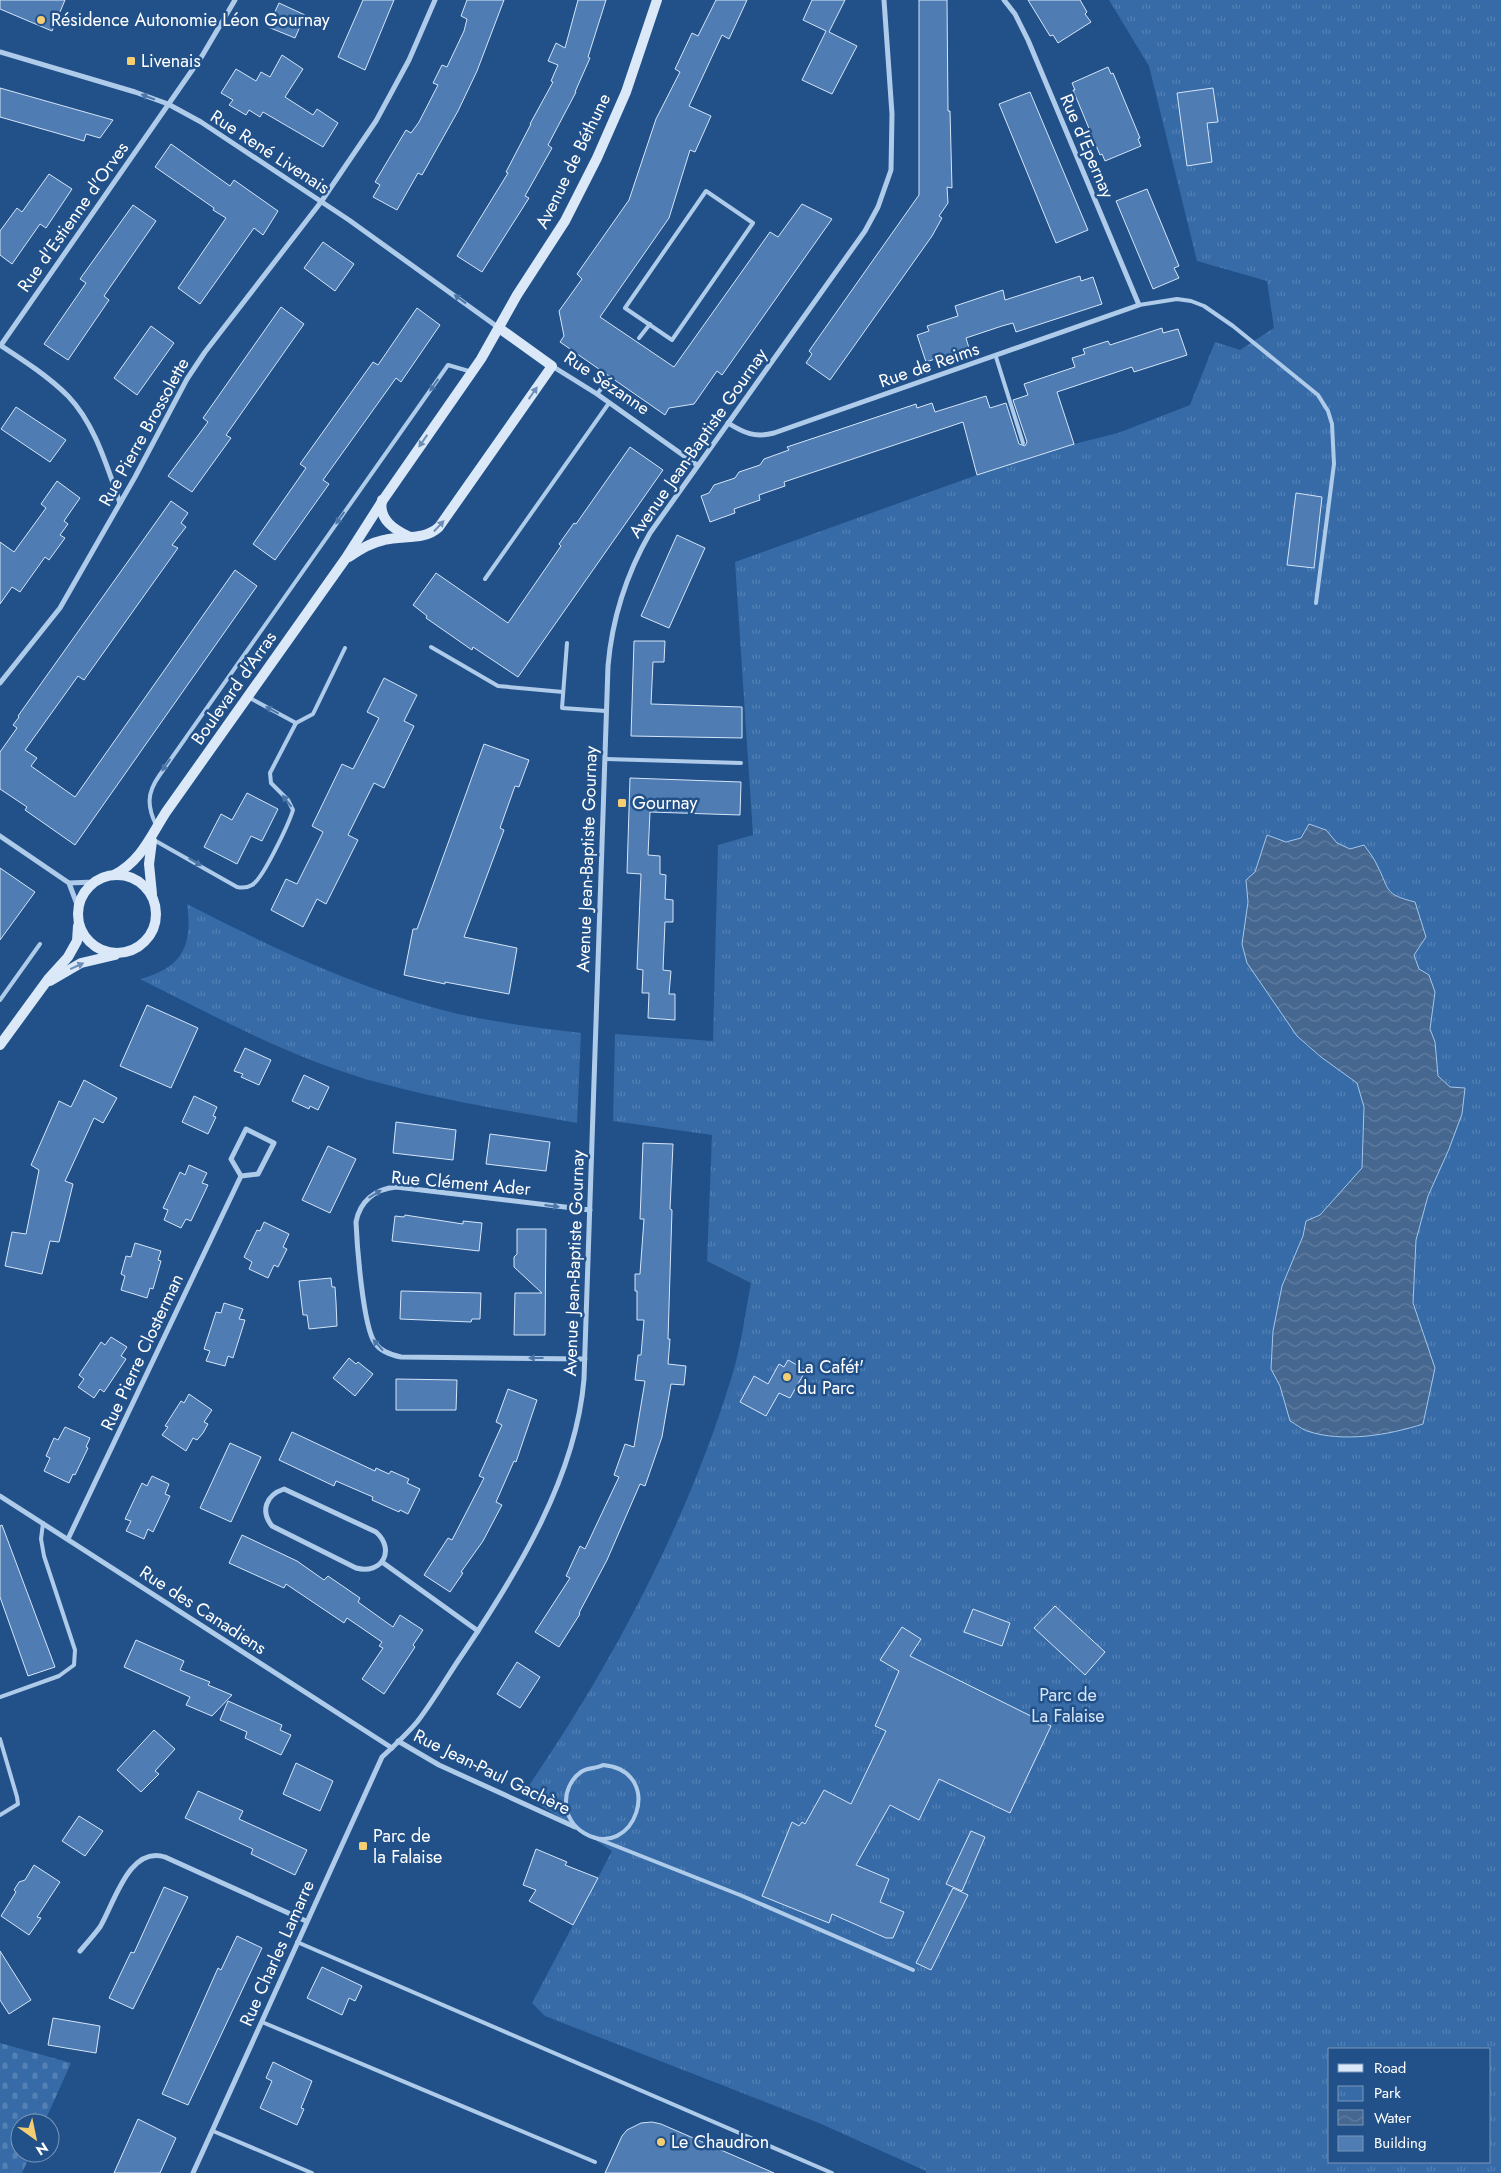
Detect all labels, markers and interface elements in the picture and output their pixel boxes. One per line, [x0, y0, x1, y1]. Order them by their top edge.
place label: Résidence Autonomie Léon Gournay [51, 7, 330, 33]
marker: Résidence Autonomie Léon Gournay [35, 14, 47, 26]
place label: Livenais [141, 48, 201, 74]
marker: Livenais [125, 55, 137, 67]
street label: Avenue de Béthune [529, 89, 617, 233]
street label: Rue d'Epernay [1053, 90, 1121, 202]
one-way arrow [141, 92, 155, 100]
street label: Rue René Livenais [205, 104, 335, 200]
street label: Rue d'Estienne d'Orves [11, 136, 135, 298]
one-way arrow [454, 293, 467, 304]
street label: Rue de Reims [875, 336, 983, 394]
street label: Avenue Jean-Baptiste Gournay [622, 343, 774, 543]
street label: Rue Sézanne [559, 345, 655, 421]
street label: Rue Pierre Brossolette [92, 353, 196, 511]
one-way arrow [429, 378, 439, 392]
one-way arrow [528, 387, 538, 400]
one-way arrow [418, 434, 428, 448]
one-way arrow [335, 511, 345, 525]
one-way arrow [433, 520, 445, 532]
street label: Boulevard d'Arras [185, 626, 283, 750]
one-way arrow [265, 705, 278, 714]
street label: Avenue Jean-Baptiste Gournay [570, 745, 604, 973]
one-way arrow [161, 758, 171, 772]
place label: Gournay [632, 790, 697, 816]
one-way arrow [281, 794, 292, 807]
marker: Gournay [616, 797, 628, 809]
one-way arrow [188, 858, 201, 867]
one-way arrow [70, 961, 84, 969]
street label: Avenue Jean-Baptiste Gournay [557, 1149, 591, 1377]
street label: Rue Clément Ader [390, 1164, 533, 1202]
one-way arrow [368, 1189, 381, 1198]
one-way arrow [544, 1202, 560, 1210]
street label: Rue Pierre Closterman [94, 1269, 190, 1435]
one-way arrow [372, 1339, 383, 1351]
one-way arrow [528, 1354, 544, 1362]
place label: La Cafét' du Parc [797, 1354, 864, 1401]
marker: La Cafét' du Parc [781, 1371, 793, 1383]
street label: Rue des Canadiens [135, 1559, 271, 1661]
park label: Parc de La Falaise [1031, 1682, 1105, 1729]
street label: Rue Jean-Paul Gachère [409, 1723, 575, 1821]
place label: Parc de la Falaise [373, 1823, 442, 1870]
marker: Parc de la Falaise [357, 1840, 369, 1852]
street label: Rue Charles Lamarre [233, 1876, 321, 2030]
legend [1328, 2048, 1491, 2163]
text: Road [1374, 2057, 1406, 2079]
text: Park [1374, 2082, 1401, 2104]
text: Water [1374, 2107, 1412, 2129]
north arrow [10, 2113, 60, 2163]
place label: Le Chaudron [671, 2129, 769, 2155]
text: Building [1374, 2132, 1426, 2154]
marker: Le Chaudron [655, 2136, 667, 2148]
text: N [32, 2137, 52, 2160]

